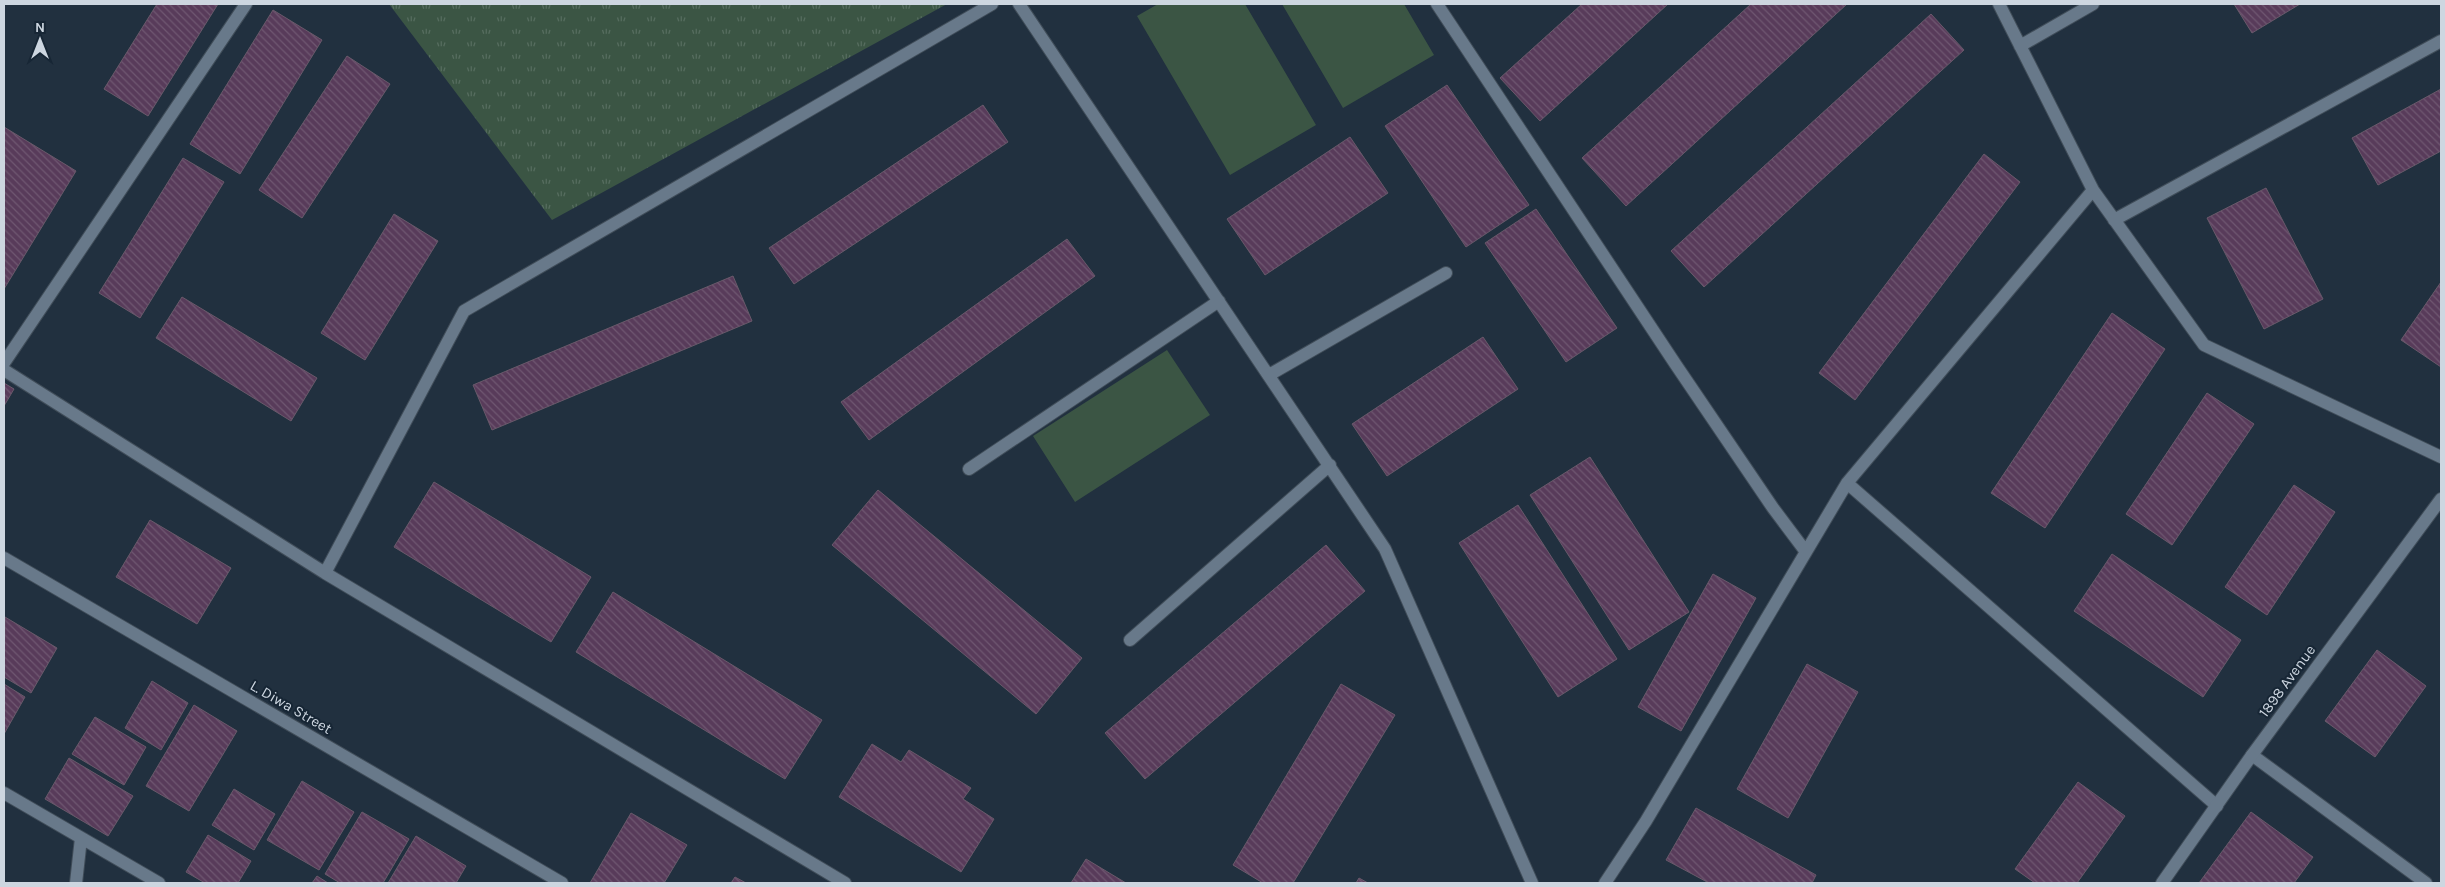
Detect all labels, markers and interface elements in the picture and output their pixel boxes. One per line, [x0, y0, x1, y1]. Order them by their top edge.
north arrow [15, 15, 65, 65]
text: N [35, 19, 45, 36]
street label: 1898 Avenue [2255, 641, 2319, 721]
street label: L. Diwa Street [247, 676, 335, 738]

